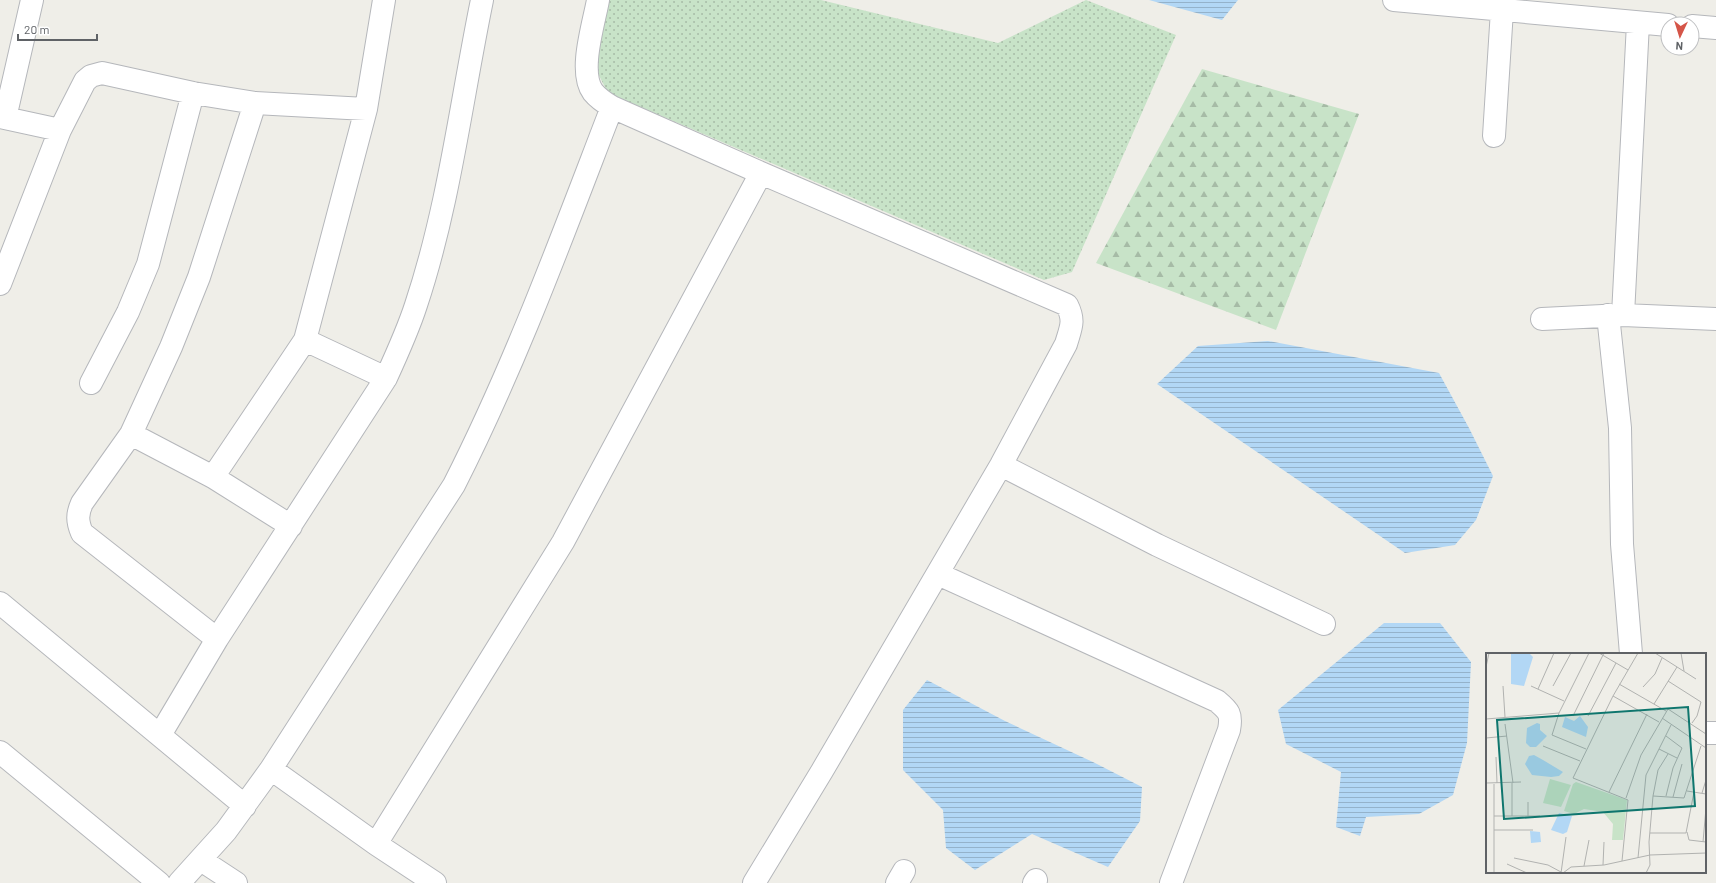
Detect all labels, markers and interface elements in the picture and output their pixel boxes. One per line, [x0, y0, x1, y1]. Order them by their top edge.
scale bar [18, 16, 97, 42]
north arrow [1660, 16, 1700, 56]
text: 20 m [24, 22, 50, 36]
text: N [1675, 40, 1683, 53]
inset map [1486, 653, 1706, 873]

